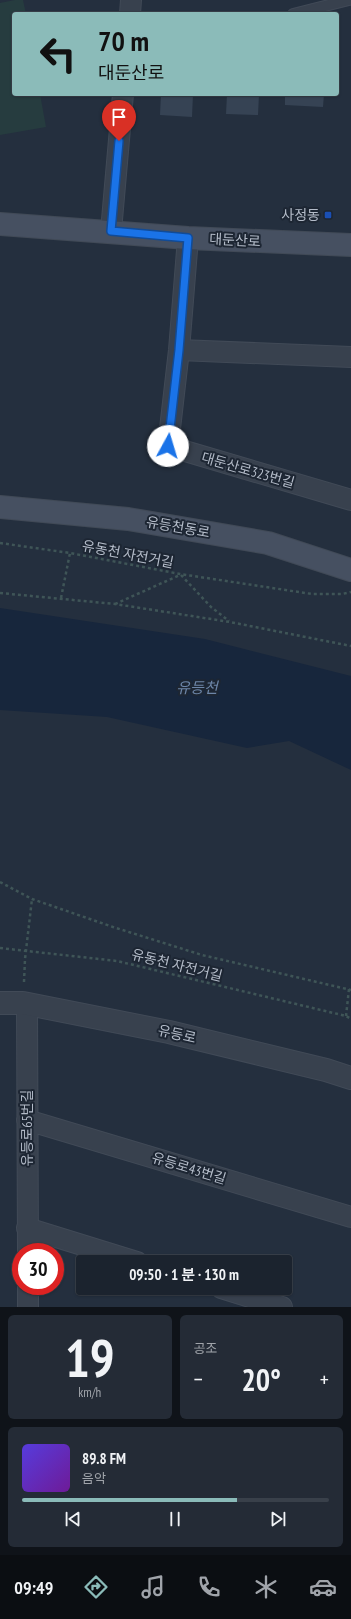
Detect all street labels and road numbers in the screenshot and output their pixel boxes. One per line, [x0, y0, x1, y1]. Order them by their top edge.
street label: 대둔산로 [209, 230, 261, 250]
street label: 대둔산로323번길 [199, 448, 297, 492]
street label: 유등천동로 [145, 513, 211, 541]
street label: 유동천 자전거길 [81, 536, 175, 572]
street label: 유동천 자전거길 [130, 945, 224, 985]
street label: 유등로 [156, 1021, 198, 1047]
street label: 유등로65번길 [18, 1090, 36, 1167]
street label: 유등로43번길 [150, 1148, 228, 1188]

